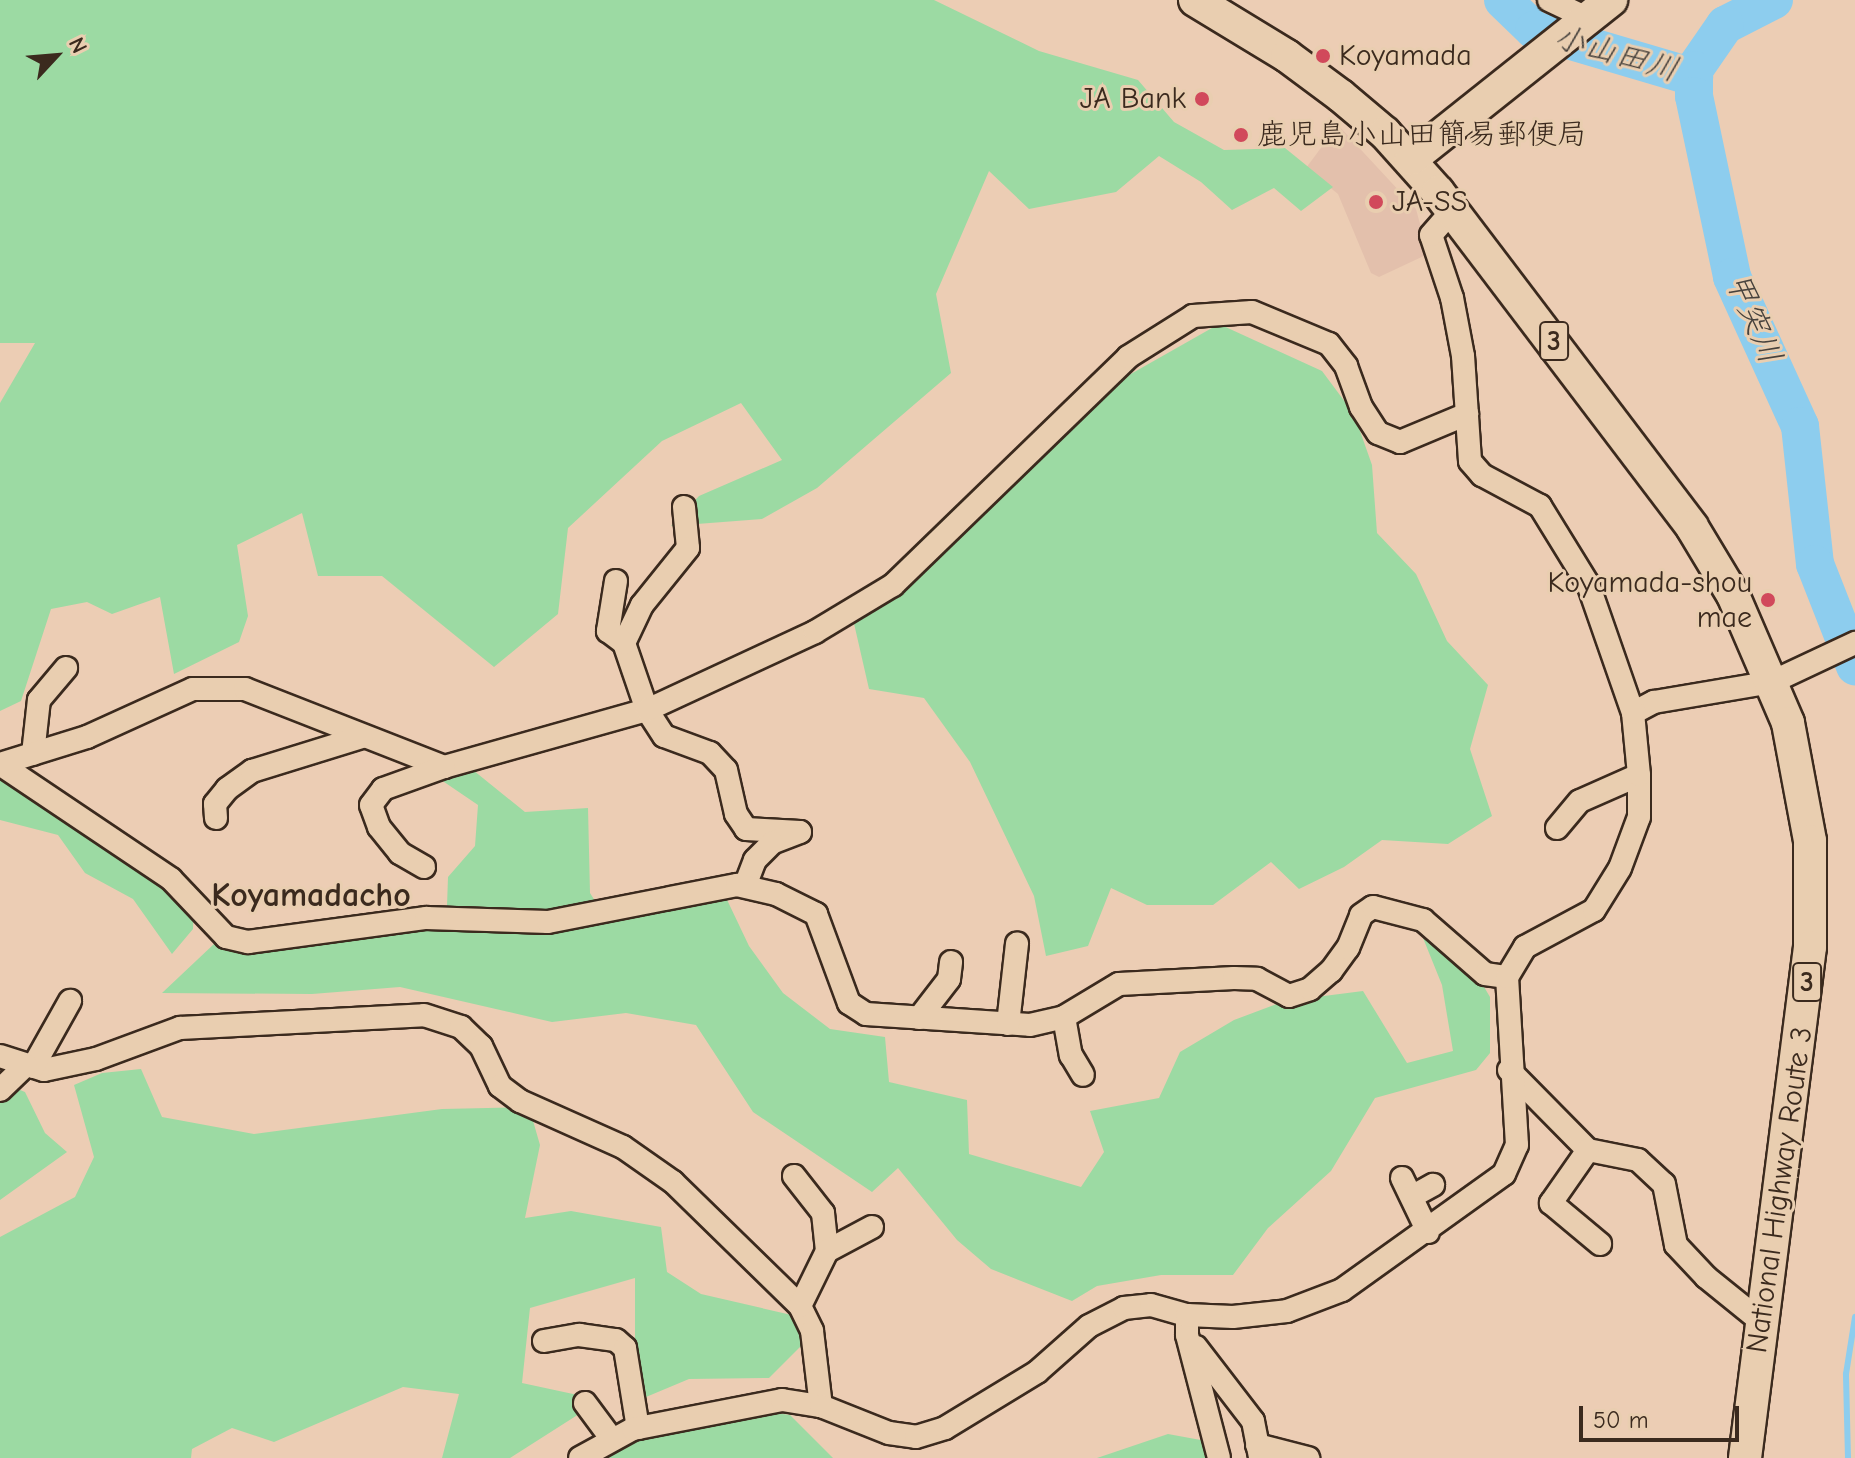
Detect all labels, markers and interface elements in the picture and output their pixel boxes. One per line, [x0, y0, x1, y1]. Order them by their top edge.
north arrow [16, 16, 96, 96]
water label: 小山田川 [1549, 18, 1683, 90]
text: N [63, 33, 92, 58]
place label: Koyamada [1339, 38, 1472, 74]
marker: Koyamada [1314, 47, 1332, 65]
place label: JA Bank [1080, 81, 1186, 117]
marker: JA Bank [1193, 90, 1211, 108]
place label: 鹿児島小山田簡易郵便局 [1257, 117, 1587, 153]
marker: 鹿児島小山田簡易郵便局 [1232, 126, 1250, 144]
place label: JA-SS [1392, 184, 1467, 220]
marker: JA-SS [1367, 193, 1385, 211]
water label: 甲突川 [1717, 266, 1789, 370]
road number: 3 [1538, 317, 1570, 365]
place label: Koyamada-shou mae [1548, 565, 1752, 636]
marker: Koyamada-shou mae [1759, 591, 1777, 609]
district label: Koyamadacho [211, 876, 411, 916]
road number: 3 [1791, 958, 1823, 1006]
street label: National Highway Route 3 [1739, 1025, 1821, 1355]
scale bar [1583, 1390, 1743, 1440]
text: 50 m [1593, 1406, 1649, 1434]

